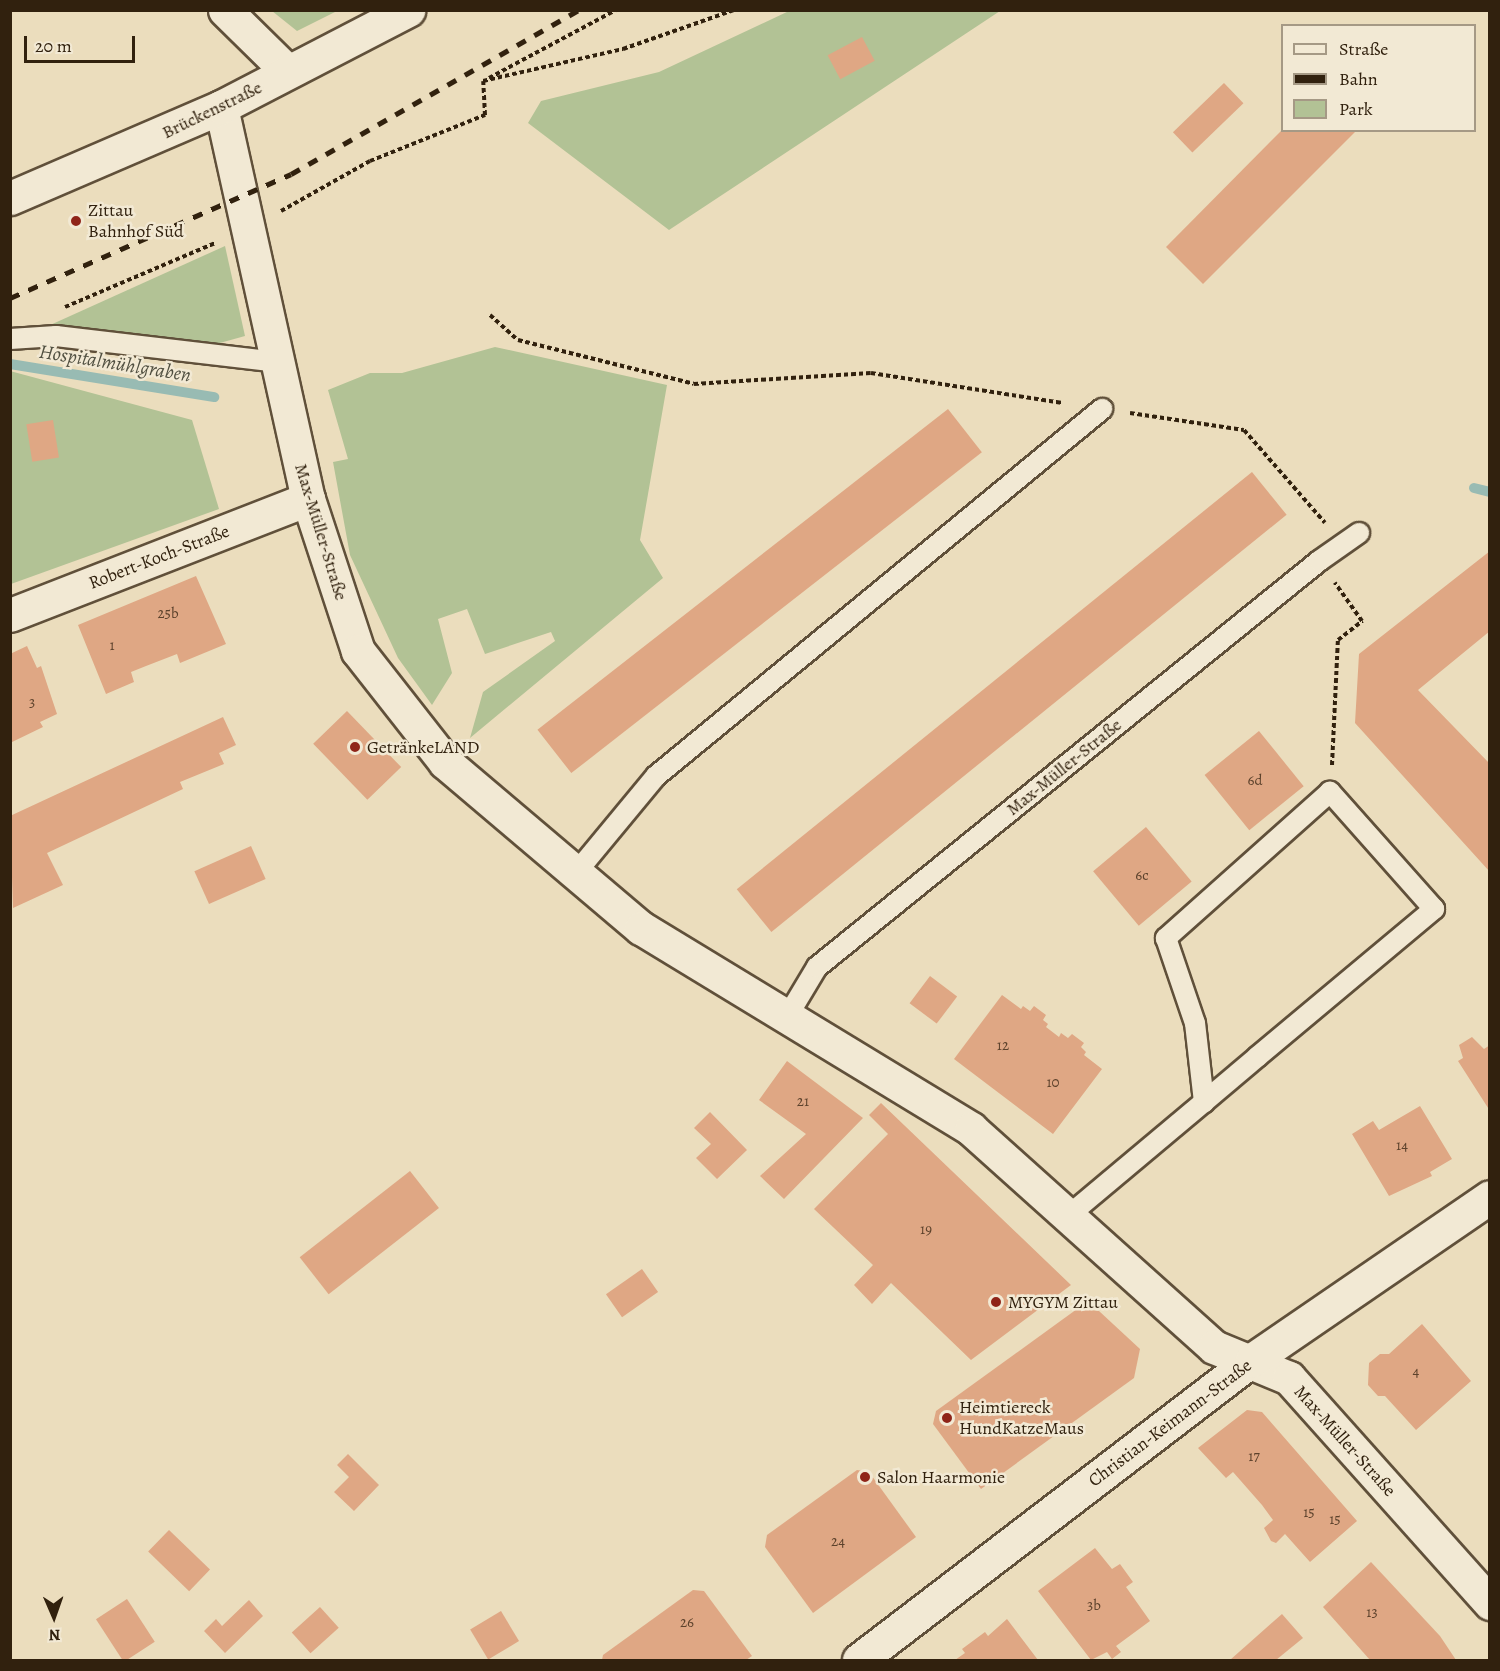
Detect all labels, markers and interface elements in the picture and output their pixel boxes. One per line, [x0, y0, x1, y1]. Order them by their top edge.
scale bar [27, 24, 138, 62]
legend [1281, 24, 1476, 132]
text: 20 m [35, 34, 72, 58]
text: Straße [1339, 37, 1388, 61]
text: Bahn [1339, 67, 1378, 91]
street label: Brückenstraße [159, 77, 265, 143]
text: Park [1339, 97, 1373, 121]
place label: Zittau Bahnhof Süd [88, 200, 184, 242]
marker: Zittau Bahnhof Süd [69, 214, 83, 228]
water label: Hospitalmühlgraben [37, 339, 193, 387]
street label: Max-Müller-Straße [290, 461, 352, 603]
street label: Robert-Koch-Straße [86, 520, 232, 594]
house number: 25b [157, 605, 179, 623]
house number: 1 [109, 637, 115, 655]
house number: 3 [29, 694, 35, 712]
street label: Max-Müller-Straße [1002, 714, 1126, 820]
place label: GetränkeLAND [367, 736, 479, 758]
marker: GetränkeLAND [348, 740, 362, 754]
house number: 6d [1248, 772, 1262, 790]
house number: 6c [1135, 867, 1149, 885]
house number: 12 [997, 1037, 1009, 1055]
house number: 10 [1046, 1074, 1060, 1092]
house number: 21 [797, 1093, 809, 1111]
house number: 14 [1396, 1137, 1408, 1155]
house number: 19 [920, 1221, 932, 1239]
place label: MYGYM Zittau [1008, 1291, 1118, 1313]
marker: MYGYM Zittau [989, 1295, 1003, 1309]
street label: Christian-Keimann-Straße [1084, 1355, 1256, 1491]
house number: 4 [1413, 1363, 1419, 1381]
street label: Max-Müller-Straße [1290, 1381, 1400, 1501]
place label: Heimtiereck HundKatzeMaus [959, 1397, 1084, 1440]
marker: Heimtiereck HundKatzeMaus [940, 1411, 954, 1425]
house number: 17 [1248, 1448, 1260, 1466]
place label: Salon Haarmonie [877, 1466, 1005, 1488]
marker: Salon Haarmonie [858, 1470, 872, 1484]
house number: 15 [1303, 1504, 1315, 1522]
house number: 15 [1329, 1511, 1341, 1529]
house number: 24 [831, 1533, 845, 1551]
north arrow [24, 1587, 84, 1647]
house number: 3b [1087, 1597, 1101, 1615]
house number: 13 [1366, 1604, 1378, 1622]
house number: 26 [680, 1614, 694, 1632]
text: N [48, 1624, 61, 1646]

